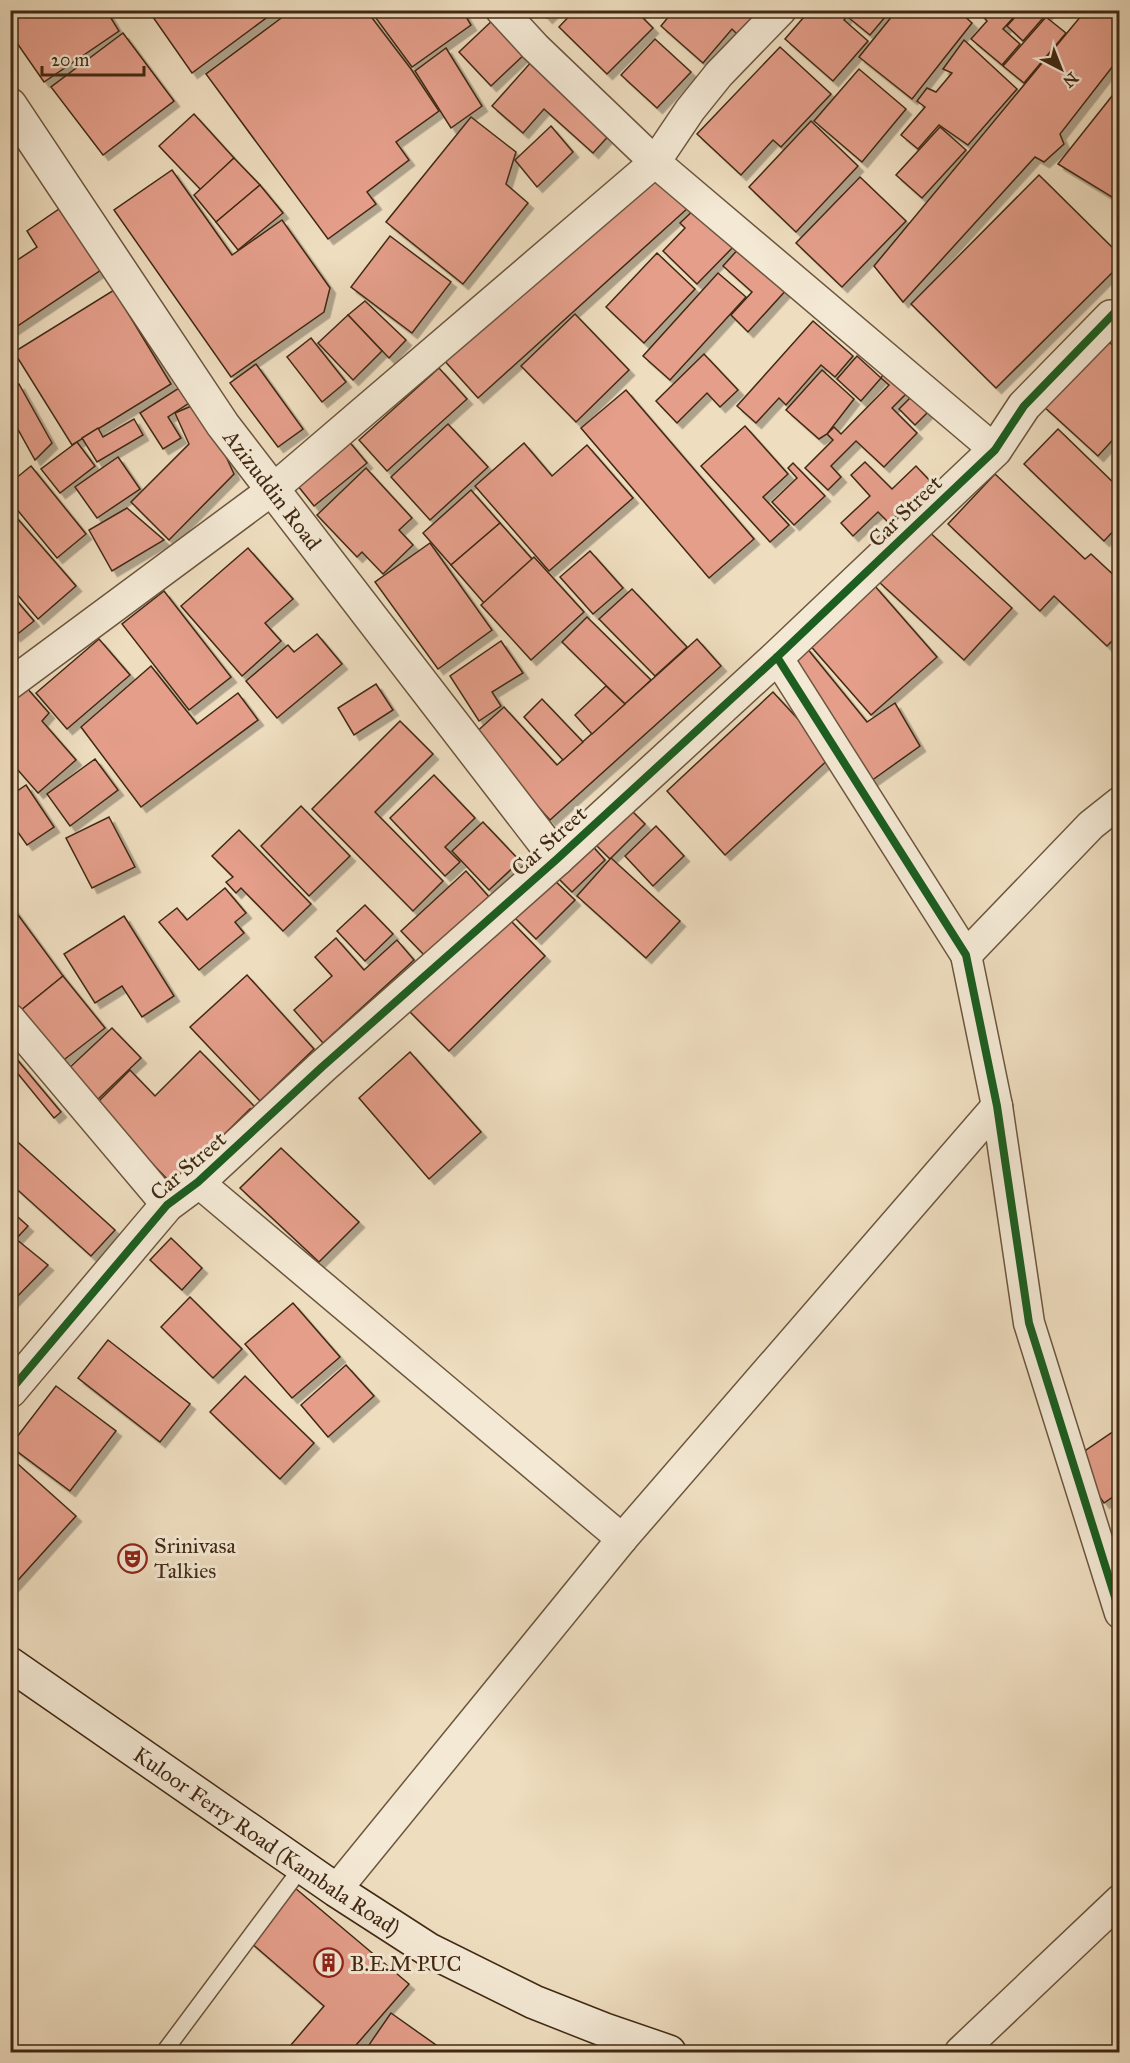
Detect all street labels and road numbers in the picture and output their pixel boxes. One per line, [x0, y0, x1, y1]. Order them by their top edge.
street label: Azizuddin Road [217, 423, 328, 555]
street label: Car Street [863, 469, 948, 553]
street label: Car Street [506, 800, 592, 882]
street label: Car Street [144, 1126, 232, 1206]
street label: Kuloor Ferry Road (Kambala Road) [128, 1740, 405, 1941]

